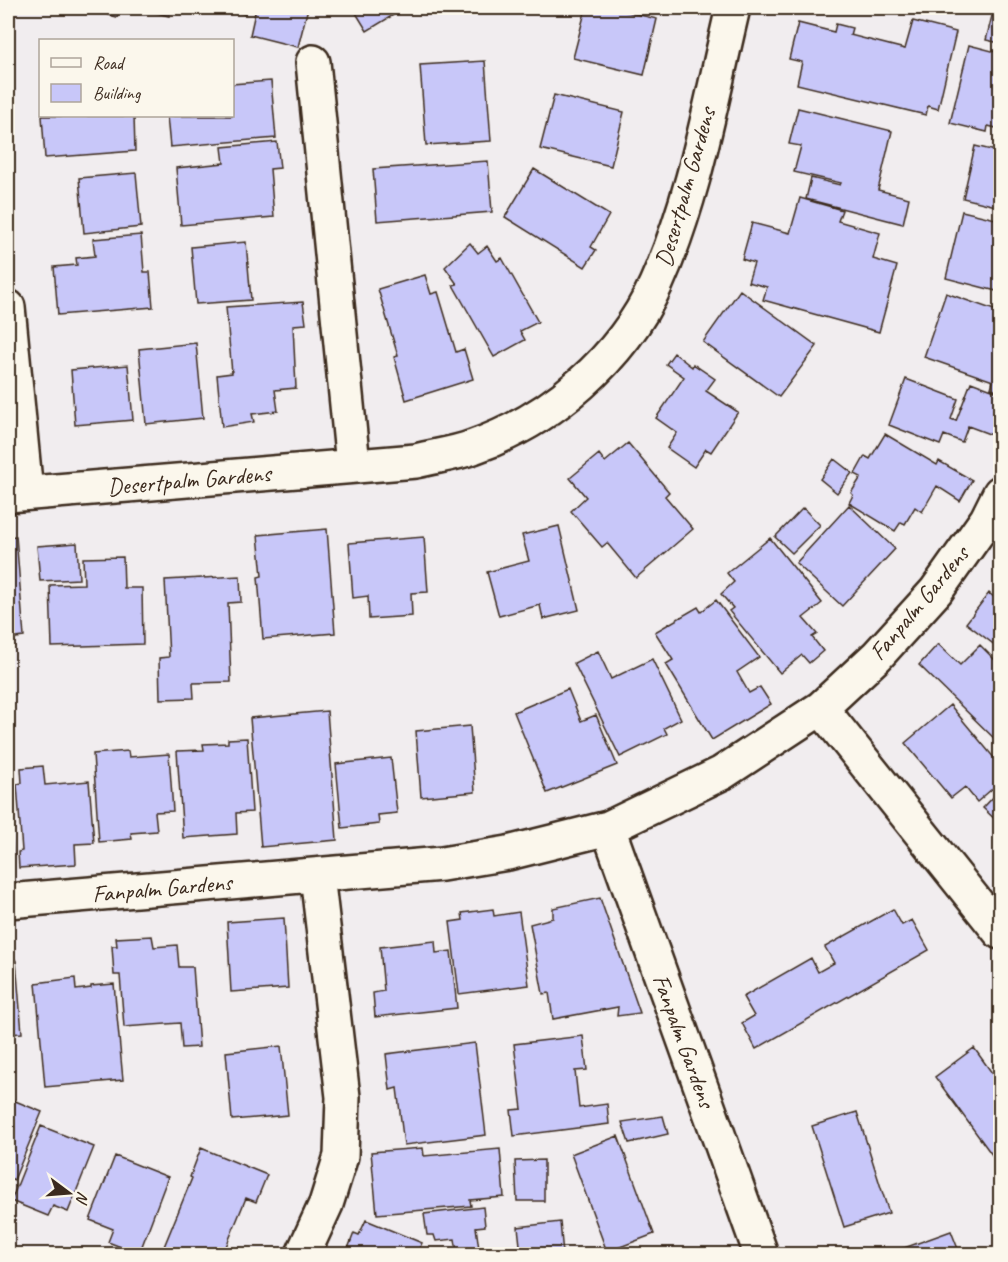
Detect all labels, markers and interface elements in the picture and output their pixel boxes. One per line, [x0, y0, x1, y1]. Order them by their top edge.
legend [39, 39, 234, 117]
text: Road [93, 52, 126, 74]
text: Building [93, 82, 142, 104]
street label: Desertpalm Gardens [648, 101, 723, 270]
street label: Desertpalm Gardens [106, 458, 275, 502]
street label: Fanpalm Gardens [863, 538, 977, 666]
street label: Fanpalm Gardens [91, 867, 235, 909]
street label: Fanpalm Gardens [646, 970, 723, 1114]
north arrow [39, 1163, 99, 1223]
text: N [71, 1189, 93, 1207]

